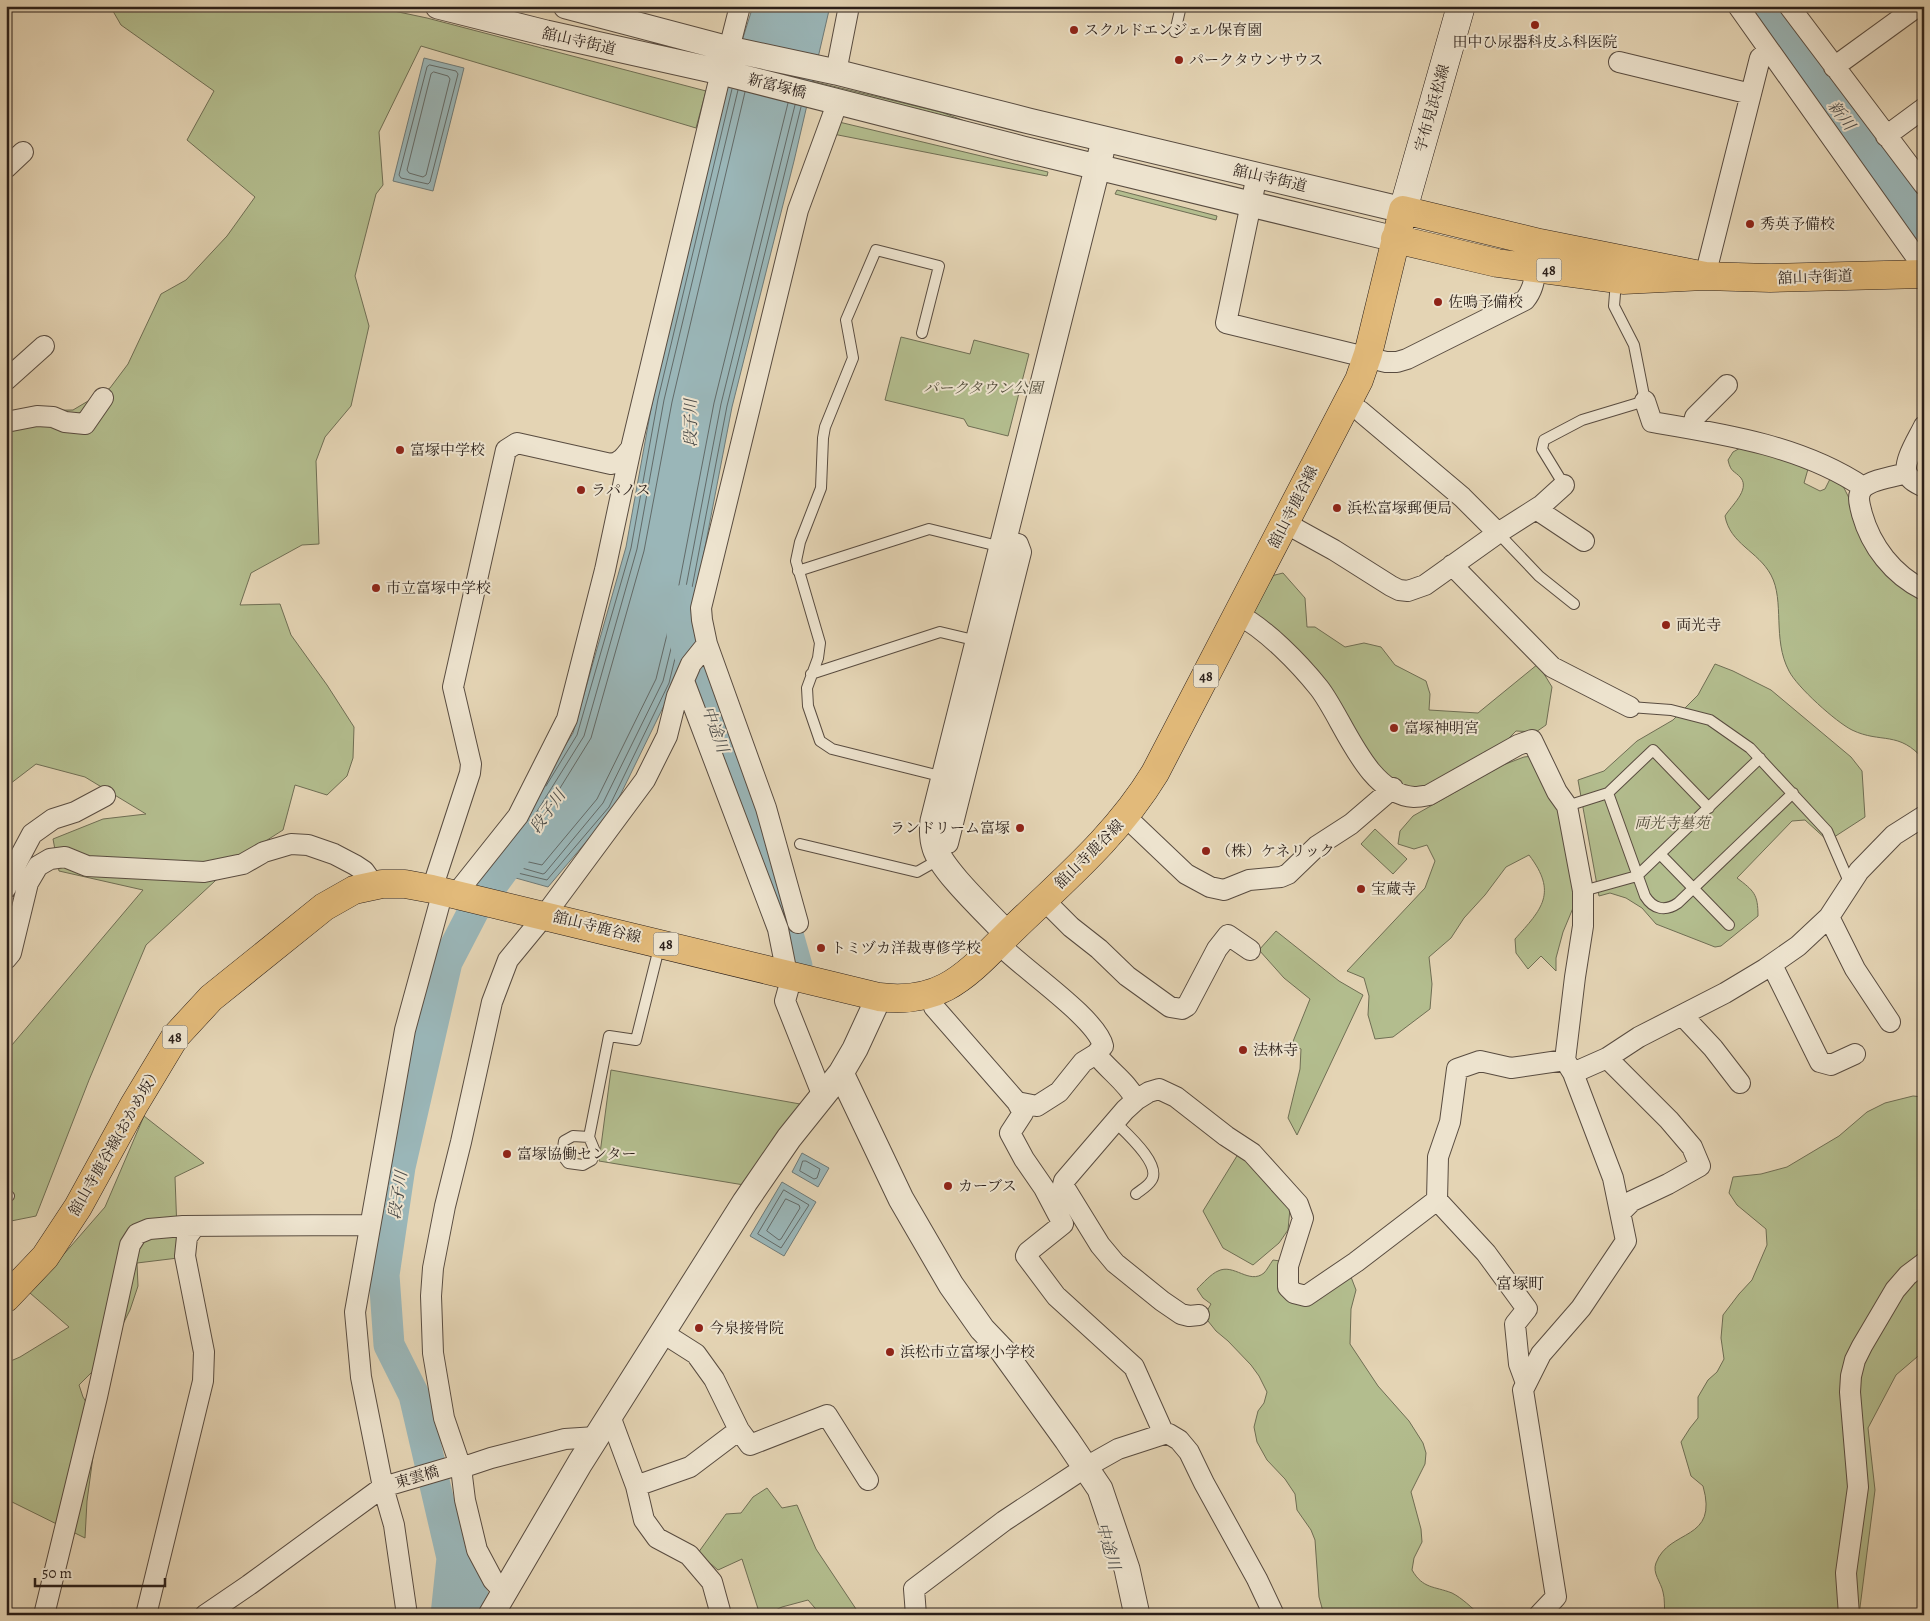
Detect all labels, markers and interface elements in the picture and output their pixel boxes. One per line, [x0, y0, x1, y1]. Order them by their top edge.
marker: 田中ひ尿器科皮ふ科医院 [1529, 19, 1541, 31]
place label: スクルドエンジェル保育園 [1084, 20, 1262, 40]
street label: 舘山寺街道 [540, 23, 618, 59]
marker: スクルドエンジェル保育園 [1068, 24, 1080, 36]
place label: 田中ひ尿器科皮ふ科医院 [1452, 32, 1618, 52]
place label: パークタウンサウス [1189, 50, 1323, 70]
marker: パークタウンサウス [1173, 54, 1185, 66]
street label: 宇布見浜松線 [1410, 62, 1454, 154]
street label: 新富塚橋 [745, 69, 809, 103]
water label: 新川 [1823, 96, 1861, 137]
street label: 舘山寺街道 [1231, 160, 1309, 196]
place label: 秀英予備校 [1760, 214, 1835, 234]
marker: 秀英予備校 [1744, 218, 1756, 230]
road number: 48 [1536, 258, 1562, 282]
street label: 舘山寺街道 [1777, 266, 1853, 288]
place label: 佐鳴予備校 [1448, 292, 1523, 312]
marker: 佐鳴予備校 [1432, 296, 1444, 308]
park label: パークタウン公園 [923, 378, 1046, 398]
water label: 段子川 [680, 397, 702, 447]
place label: 富塚中学校 [410, 440, 485, 460]
marker: 富塚中学校 [394, 444, 406, 456]
street label: 舘山寺鹿谷線 [1264, 462, 1322, 552]
place label: ラパノス [591, 480, 650, 500]
marker: ラパノス [575, 484, 587, 496]
place label: 浜松富塚郵便局 [1347, 498, 1452, 518]
marker: 浜松富塚郵便局 [1331, 502, 1343, 514]
place label: 市立富塚中学校 [386, 578, 491, 598]
marker: 市立富塚中学校 [370, 582, 382, 594]
place label: 両光寺 [1676, 615, 1721, 635]
marker: 両光寺 [1660, 619, 1672, 631]
road number: 48 [1194, 664, 1218, 688]
water label: 中途川 [697, 703, 734, 758]
place label: 富塚神明宮 [1404, 718, 1479, 738]
marker: 富塚神明宮 [1388, 722, 1400, 734]
water label: 段子川 [525, 784, 572, 837]
park label: 両光寺墓苑 [1634, 813, 1711, 833]
street label: 舘山寺鹿谷線 [1050, 815, 1128, 893]
place label: ランドリーム富塚 [890, 818, 1010, 838]
marker: ランドリーム富塚 [1014, 822, 1026, 834]
place label: （株）ケネリック [1216, 841, 1335, 861]
marker: （株）ケネリック [1200, 845, 1212, 857]
place label: 宝蔵寺 [1371, 879, 1416, 899]
marker: 宝蔵寺 [1355, 883, 1367, 895]
street label: 舘山寺鹿谷線 [551, 906, 643, 948]
road number: 48 [654, 932, 678, 956]
place label: トミヅカ洋裁専修学校 [831, 938, 981, 958]
marker: トミヅカ洋裁専修学校 [815, 942, 827, 954]
road number: 48 [162, 1026, 188, 1048]
place label: 法林寺 [1253, 1040, 1298, 1060]
marker: 法林寺 [1237, 1044, 1249, 1056]
street label: 舘山寺鹿谷線(おかめ坂） [64, 1063, 166, 1219]
place label: 富塚協働センター [517, 1144, 636, 1164]
marker: 富塚協働センター [501, 1148, 513, 1160]
water label: 段子川 [383, 1168, 413, 1221]
place label: カーブス [958, 1176, 1017, 1196]
marker: カーブス [942, 1180, 954, 1192]
district label: 富塚町 [1496, 1273, 1544, 1295]
place label: 今泉接骨院 [709, 1318, 784, 1338]
marker: 今泉接骨院 [693, 1322, 705, 1334]
place label: 浜松市立富塚小学校 [900, 1342, 1035, 1362]
marker: 浜松市立富塚小学校 [884, 1346, 896, 1358]
street label: 東雲橋 [393, 1461, 441, 1493]
water label: 中途川 [1091, 1520, 1126, 1574]
scale bar [35, 1556, 165, 1588]
text: 50 m [42, 1563, 72, 1583]

